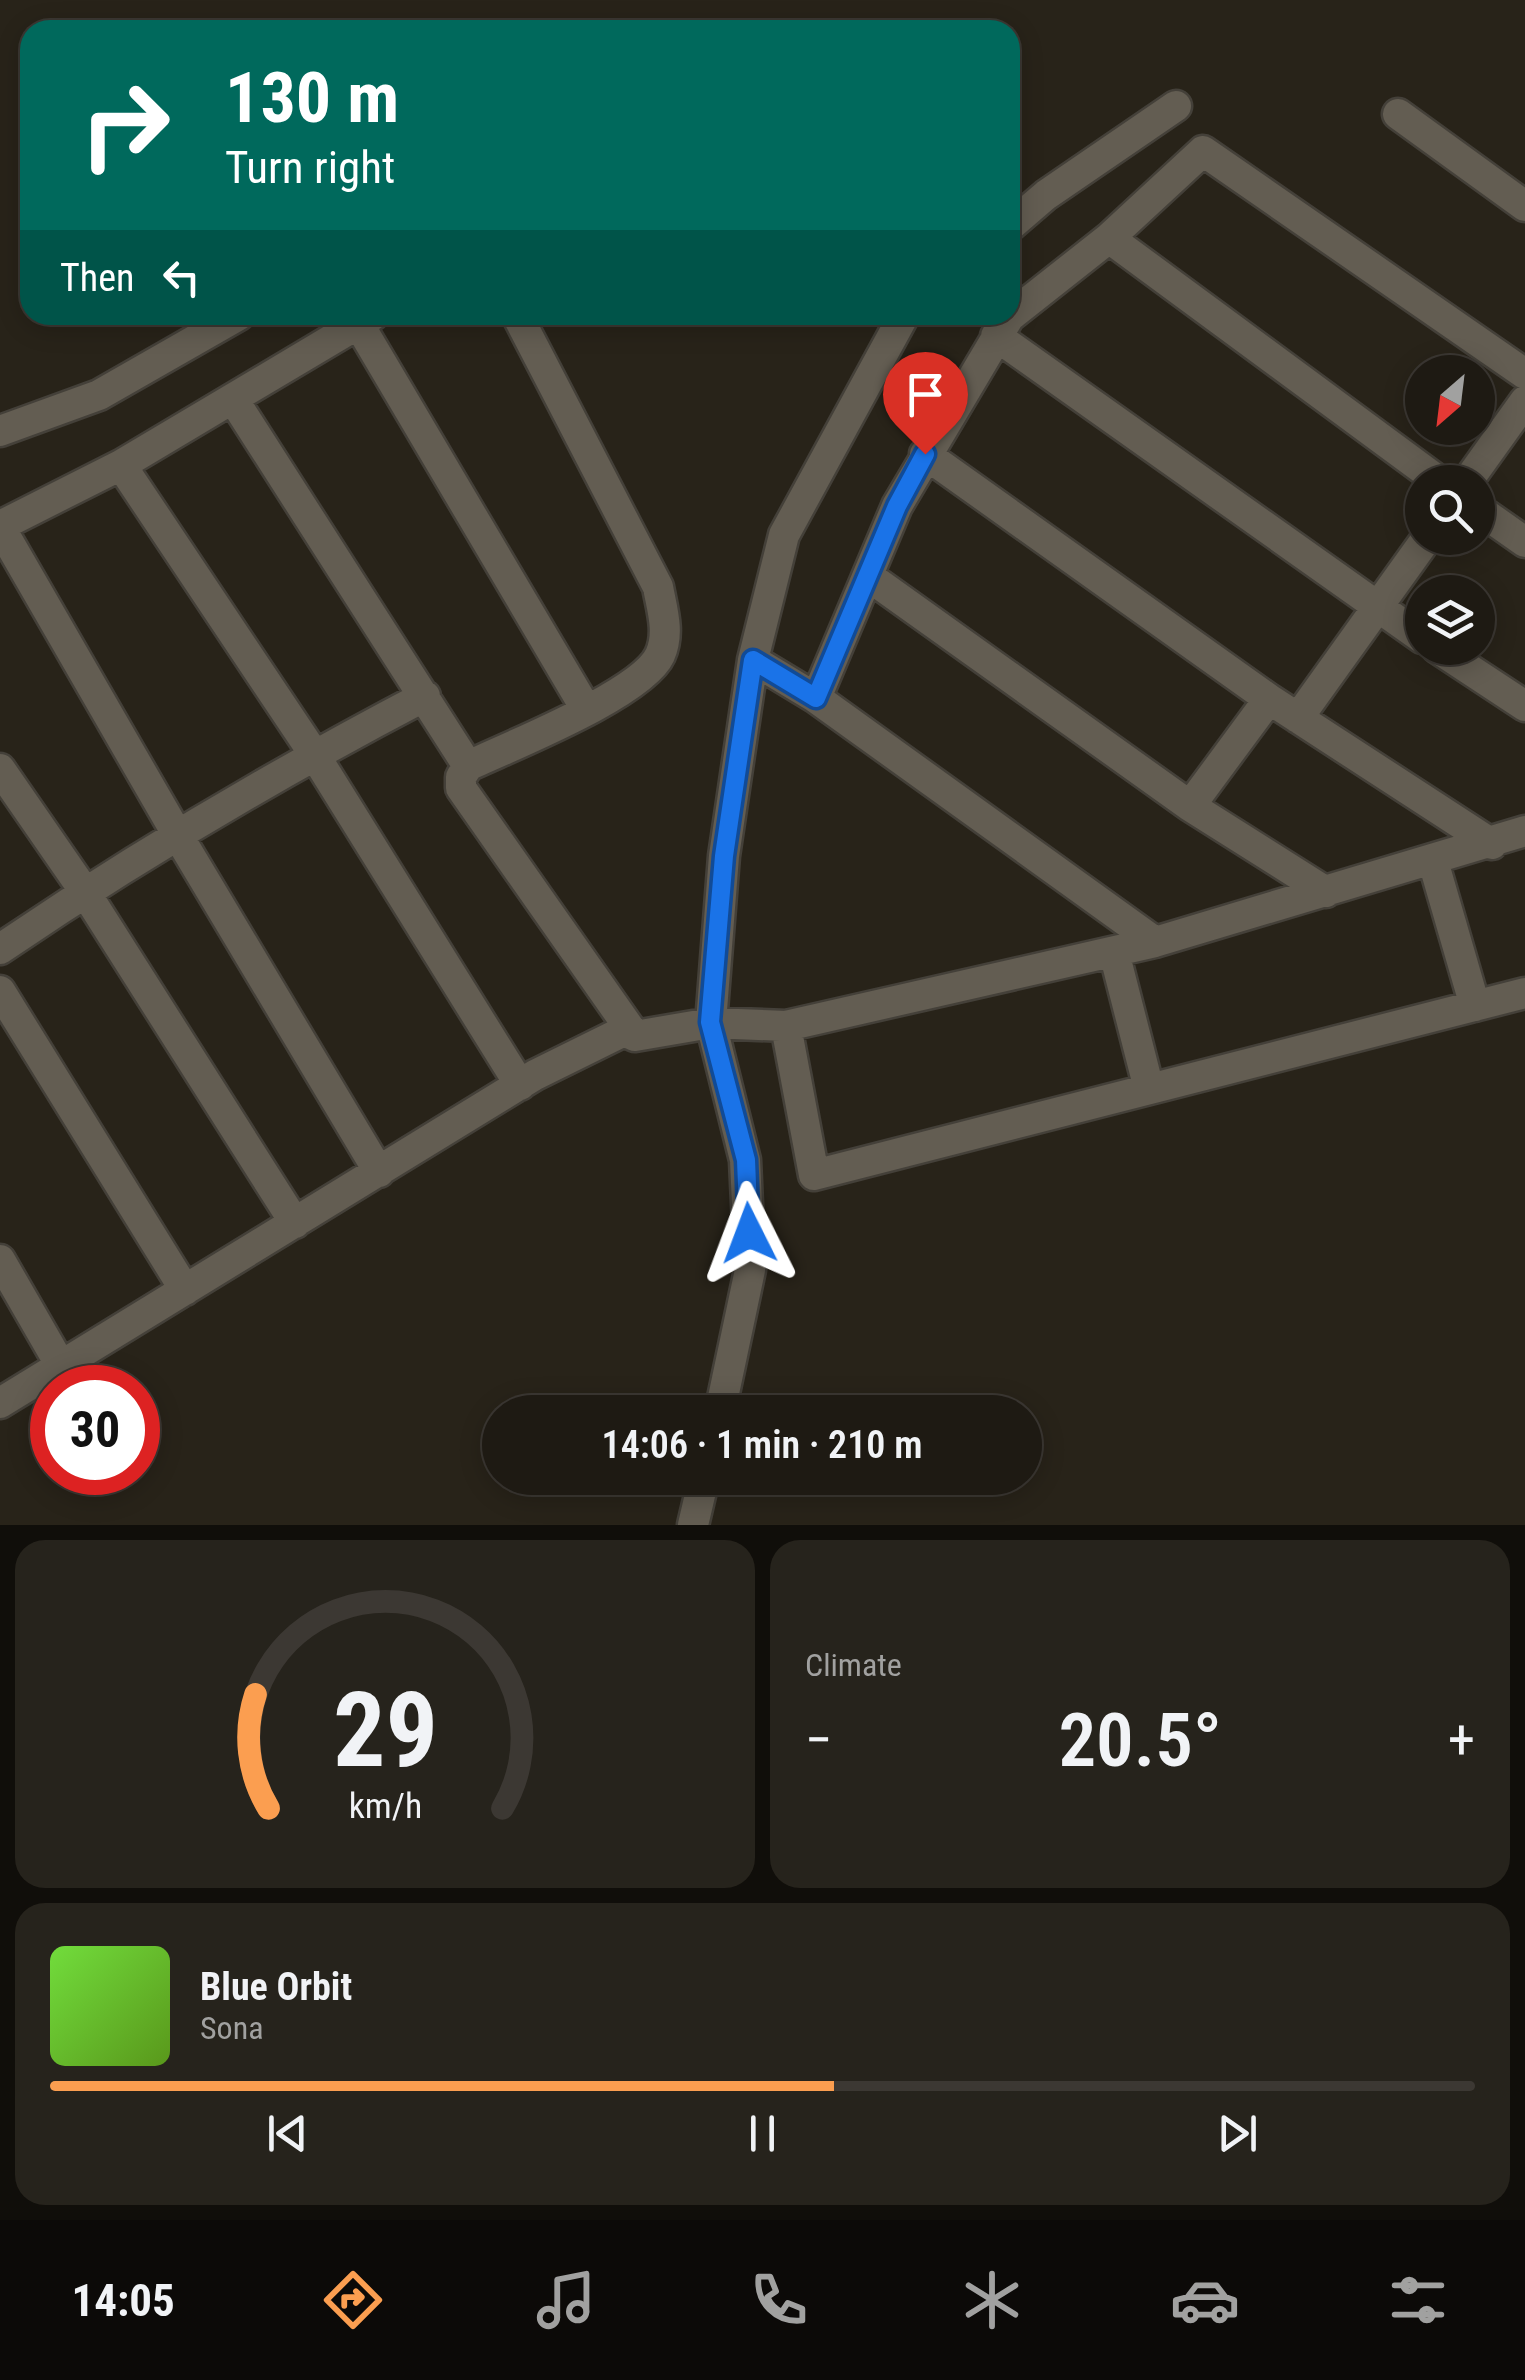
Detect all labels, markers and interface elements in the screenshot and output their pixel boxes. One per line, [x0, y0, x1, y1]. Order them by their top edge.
text: 130 m [225, 57, 399, 139]
icon: right [60, 60, 190, 190]
text: Turn right [225, 141, 395, 194]
icon: left [154, 250, 209, 305]
text: Then [60, 256, 134, 300]
pin [883, 352, 968, 455]
north arrow [1405, 355, 1495, 445]
map controls [1405, 355, 1495, 665]
icon: arrive [898, 367, 953, 422]
button: search [1405, 465, 1495, 555]
button: layers [1405, 575, 1495, 665]
position arrow [697, 1181, 801, 1285]
speed limit sign: 30 [30, 1365, 160, 1495]
text: 14:06 · 1 min · 210 m [602, 1423, 922, 1467]
text: Climate [805, 1646, 902, 1684]
text: 29 [332, 1670, 438, 1791]
text: 20.5° [1058, 1696, 1222, 1784]
text: − [805, 1708, 833, 1772]
text: + [1448, 1708, 1475, 1772]
text: km/h [348, 1785, 422, 1827]
text: Blue Orbit [200, 1965, 352, 2009]
text: Sona [200, 2009, 263, 2047]
icon: previous [260, 2106, 315, 2161]
icon: pause [735, 2106, 790, 2161]
icon: next [1210, 2106, 1265, 2161]
icon: directions [318, 2265, 388, 2335]
icon: music [531, 2265, 601, 2335]
icon: phone [744, 2265, 814, 2335]
icon: climate [957, 2265, 1027, 2335]
icon: car [1170, 2265, 1240, 2335]
icon: filters [1383, 2265, 1453, 2335]
text: 14:05 [72, 2274, 175, 2327]

